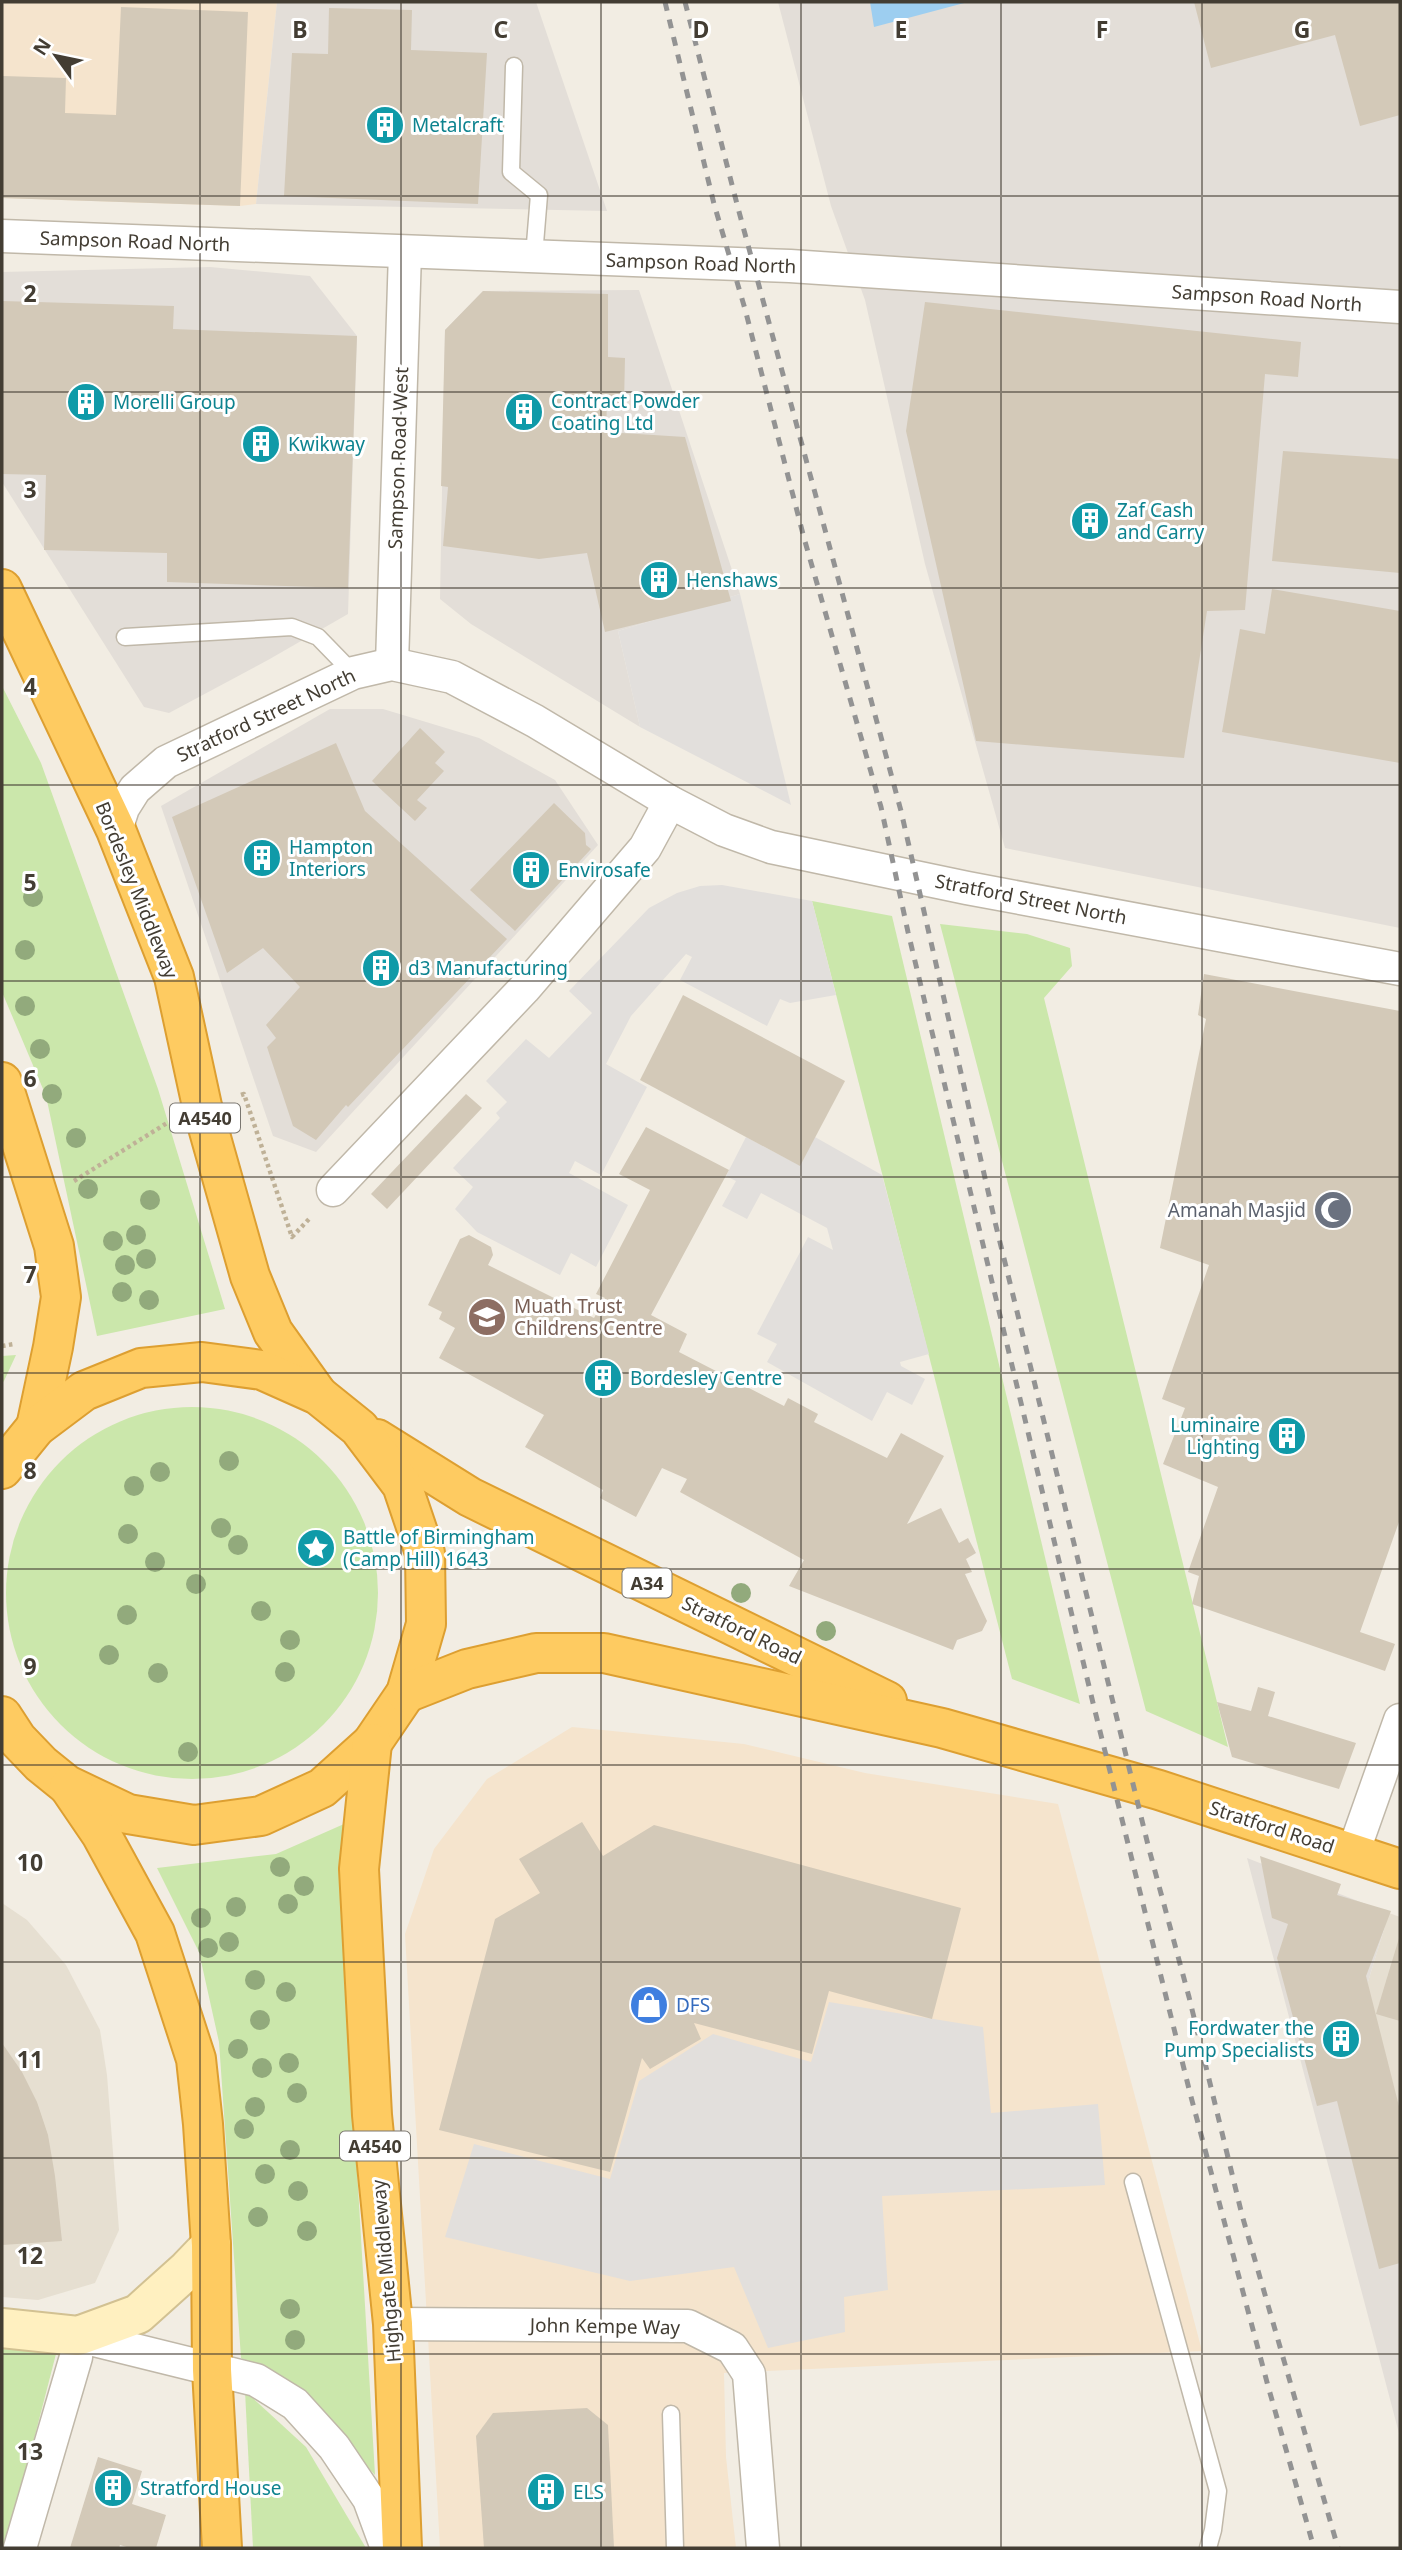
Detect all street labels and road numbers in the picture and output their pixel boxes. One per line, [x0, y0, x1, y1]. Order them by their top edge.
street label: Sampson Road North [39, 225, 231, 257]
street label: Sampson Road North [605, 247, 797, 279]
street label: Sampson Road North [1171, 278, 1363, 318]
street label: Sampson Road West [382, 366, 414, 550]
street label: Stratford Street North [172, 662, 360, 768]
street label: Bordesley Middleway [90, 798, 185, 983]
street label: Stratford Street North [933, 868, 1129, 930]
road number: A4540 [170, 1104, 240, 1133]
road number: A34 [622, 1568, 672, 1598]
street label: Stratford Road [678, 1590, 806, 1670]
street label: Stratford Road [1206, 1795, 1338, 1859]
road number: A4540 [340, 2132, 410, 2160]
street label: Highgate Middleway [365, 2178, 407, 2363]
street label: John Kempe Way [528, 2312, 681, 2340]

